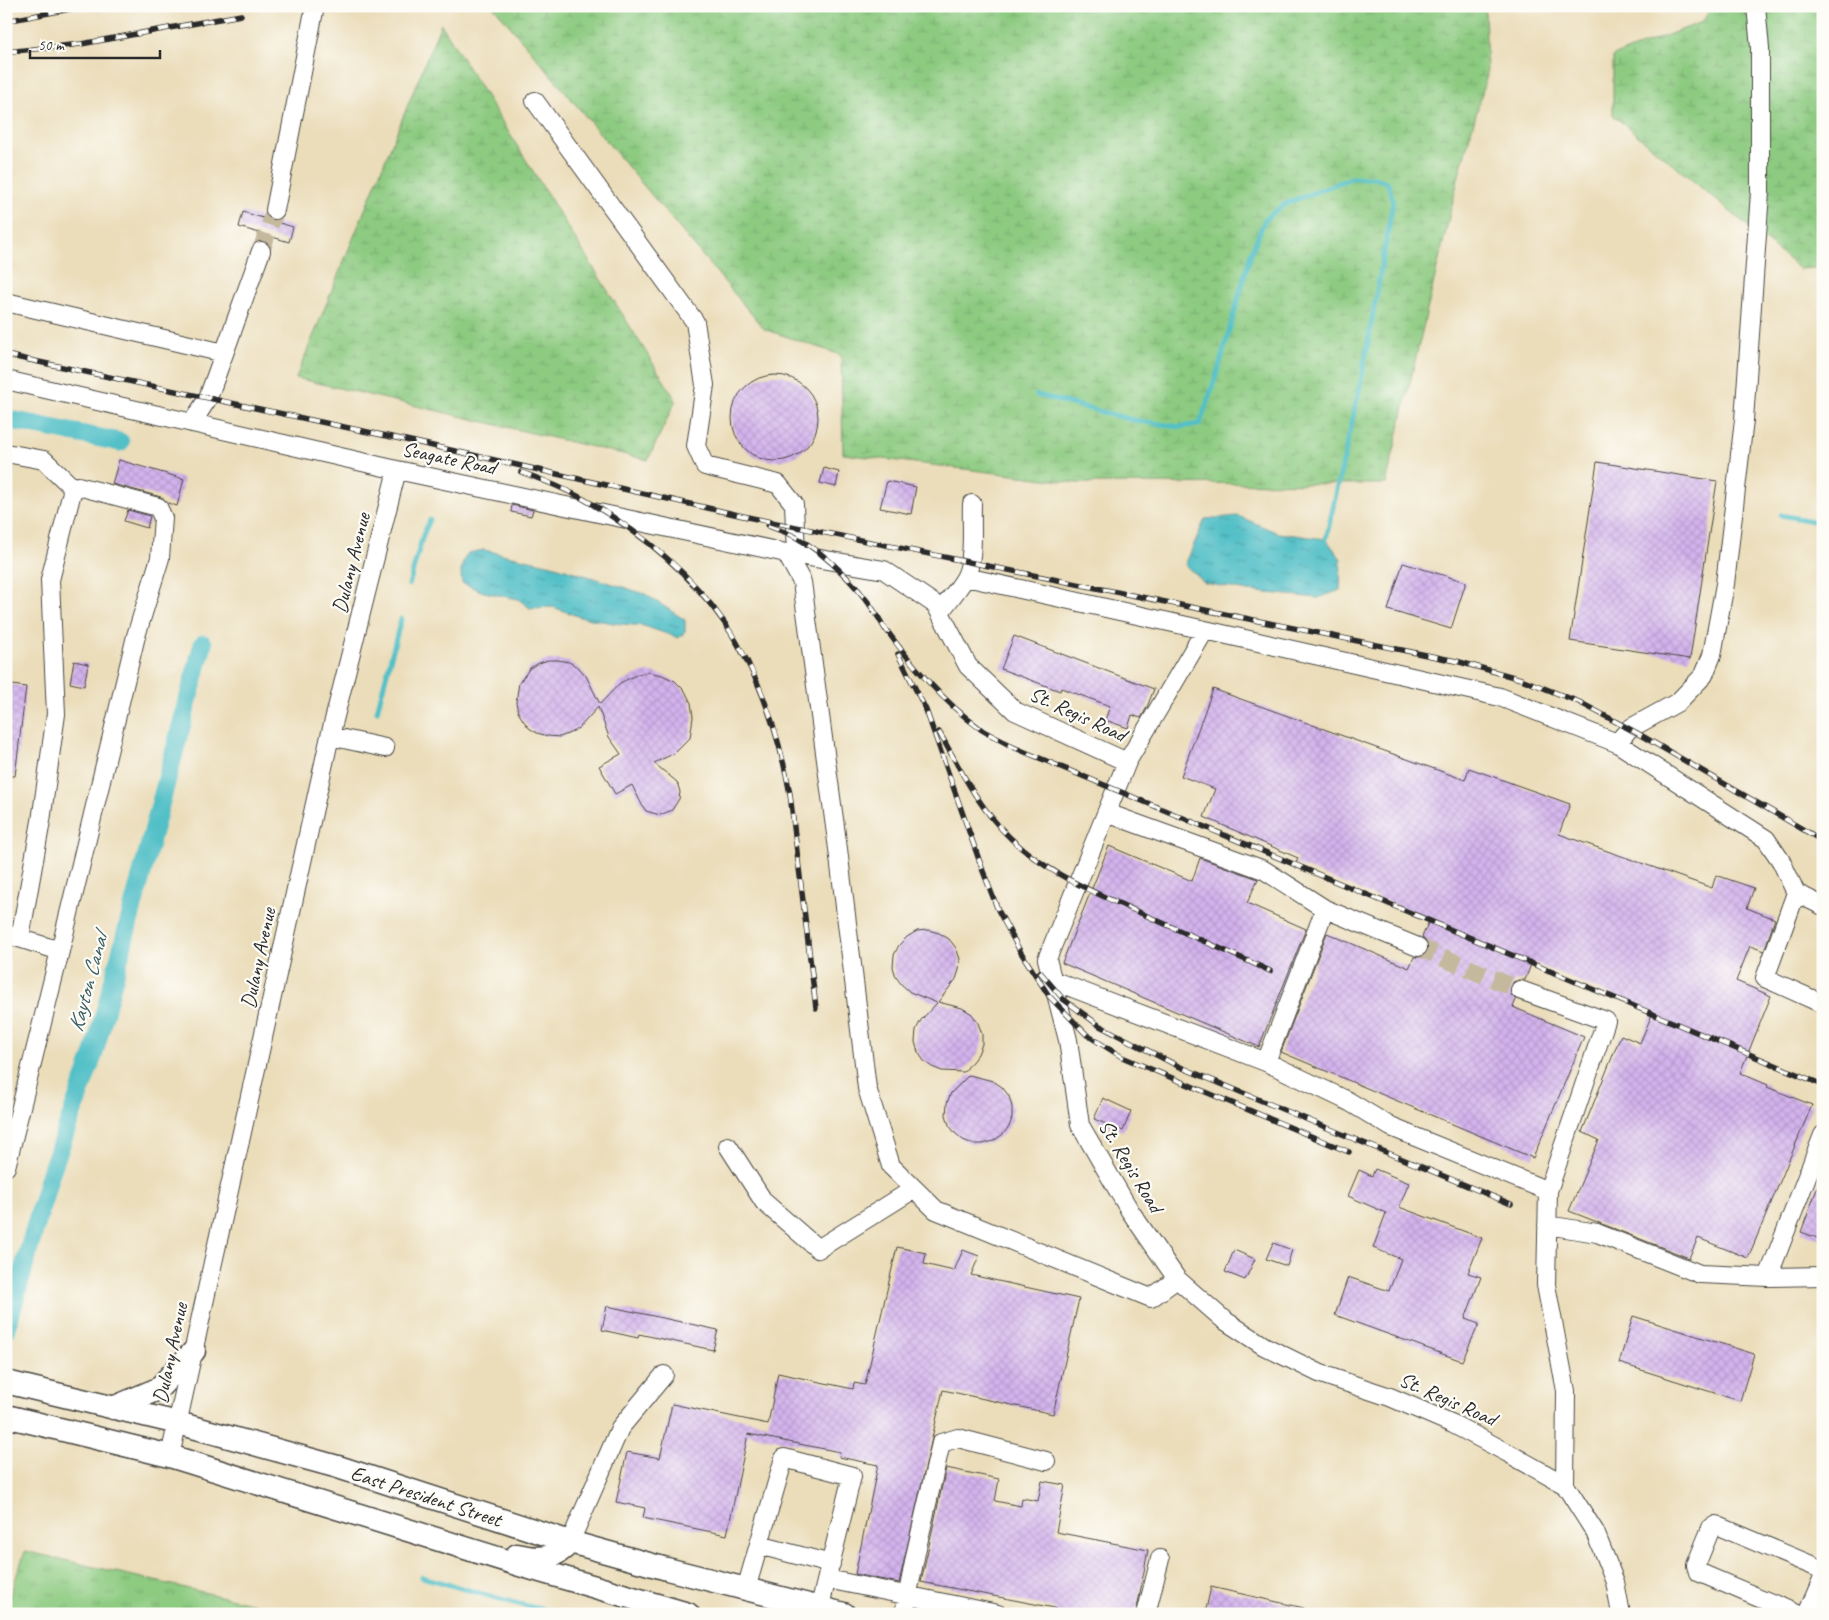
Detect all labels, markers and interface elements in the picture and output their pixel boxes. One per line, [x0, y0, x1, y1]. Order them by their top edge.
scale bar [30, 28, 160, 60]
text: 50 m [38, 36, 65, 55]
street label: Seagate Road [400, 435, 501, 481]
street label: Dulany Avenue [326, 509, 376, 616]
street label: St. Regis Road [1026, 680, 1133, 749]
street label: Dulany Avenue [235, 904, 282, 1011]
water label: Kayton Canal [62, 924, 116, 1035]
street label: St. Regis Road [1093, 1115, 1170, 1219]
street label: Dulany Avenue [147, 1299, 194, 1406]
street label: St. Regis Road [1395, 1366, 1503, 1433]
street label: East President Street [348, 1459, 506, 1533]

